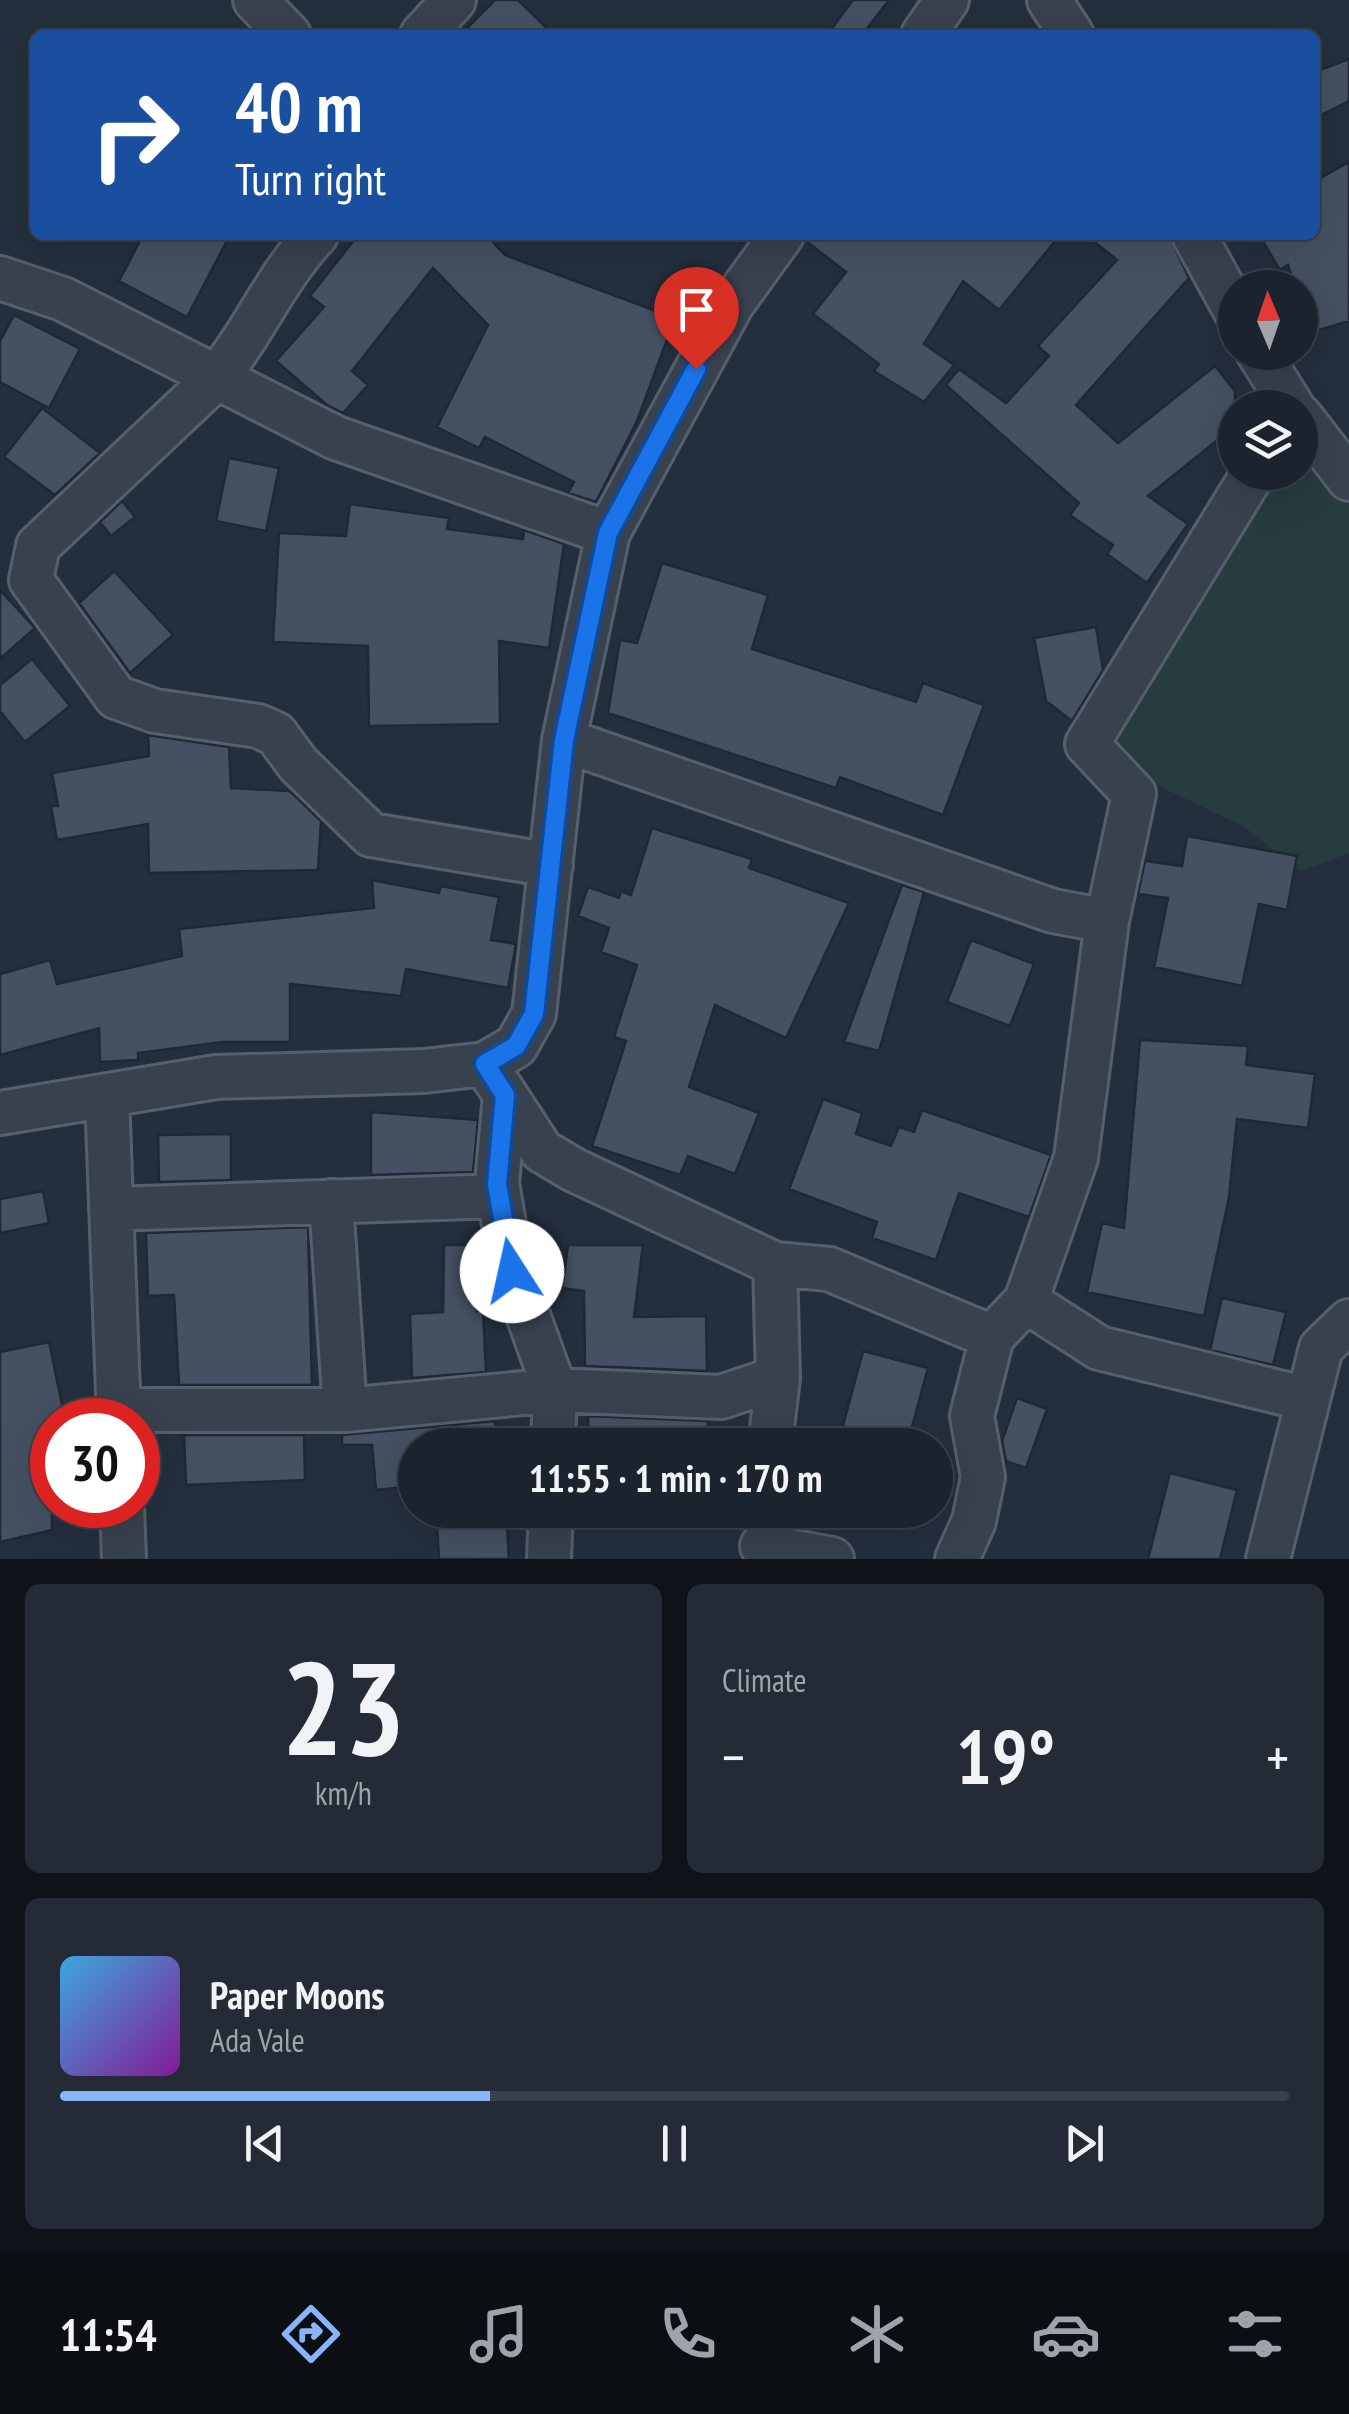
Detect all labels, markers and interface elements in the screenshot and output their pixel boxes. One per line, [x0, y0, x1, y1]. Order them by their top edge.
text: 40 m [235, 61, 363, 151]
icon: right [70, 70, 200, 200]
text: Turn right [235, 149, 386, 207]
pin [654, 267, 739, 370]
north arrow [1218, 270, 1318, 370]
map controls [1218, 270, 1318, 490]
icon: arrive [669, 282, 724, 337]
button: layers [1218, 390, 1318, 490]
position arrow [460, 1219, 564, 1323]
speed limit sign: 30 [30, 1398, 160, 1528]
text: 11:55 · 1 min · 170 m [529, 1453, 822, 1502]
text: 23 [281, 1623, 406, 1791]
text: Climate [722, 1659, 806, 1701]
text: 19° [956, 1708, 1055, 1805]
text: − [722, 1721, 745, 1792]
text: + [1266, 1721, 1289, 1792]
text: km/h [315, 1772, 372, 1814]
text: Paper Moons [210, 1970, 385, 2019]
text: Ada Vale [210, 2019, 305, 2061]
icon: previous [237, 2116, 292, 2171]
icon: pause [647, 2116, 702, 2171]
icon: next [1057, 2116, 1112, 2171]
icon: directions [276, 2299, 346, 2369]
icon: music [464, 2299, 534, 2369]
icon: phone [653, 2299, 723, 2369]
icon: climate [842, 2299, 912, 2369]
icon: car [1031, 2299, 1101, 2369]
icon: filters [1220, 2299, 1290, 2369]
text: 11:54 [59, 2305, 157, 2363]

